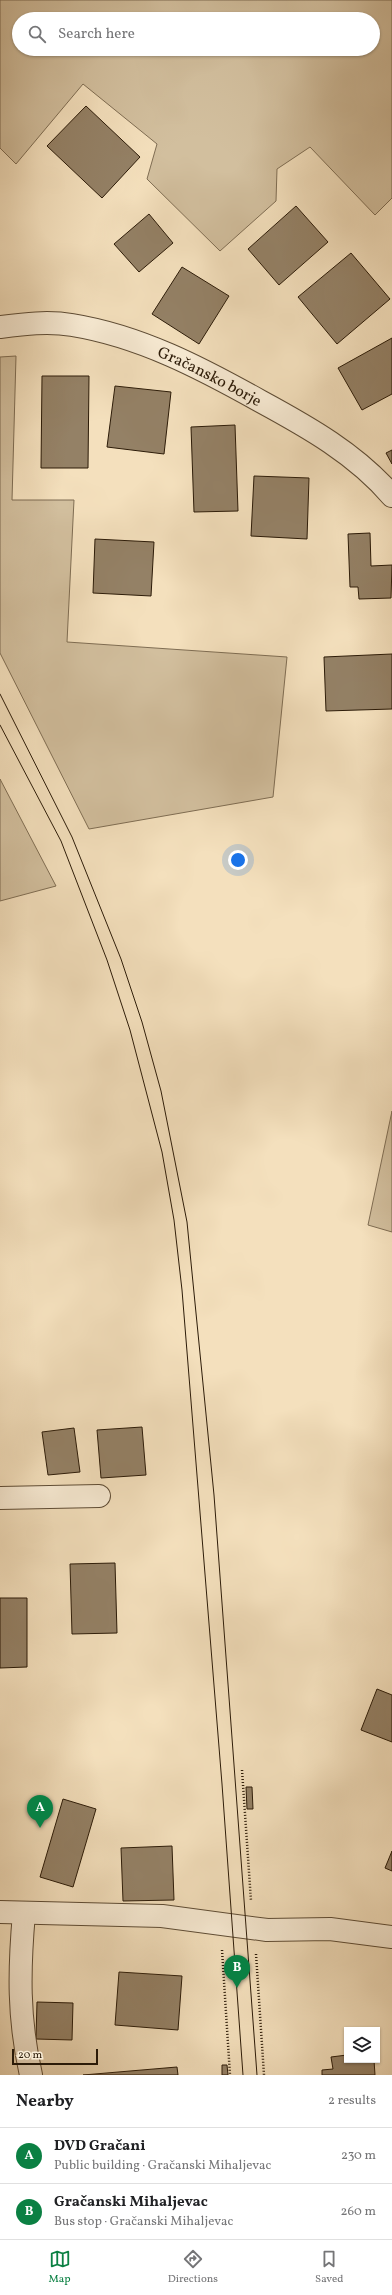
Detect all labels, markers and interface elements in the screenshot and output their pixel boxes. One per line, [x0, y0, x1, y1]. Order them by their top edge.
search box [12, 12, 380, 56]
icon: search [26, 23, 48, 45]
text: Search here [58, 24, 135, 45]
street label: Gračansko borje [154, 342, 265, 413]
your location [228, 850, 248, 870]
pin: A [27, 1795, 53, 1828]
pin: B [224, 1955, 250, 1988]
map controls [344, 2027, 380, 2063]
button: layers [344, 2027, 380, 2063]
scale bar [12, 2047, 98, 2066]
text: 20 m [18, 2048, 42, 2063]
text: Nearby [16, 2090, 74, 2113]
text: 2 results [328, 2092, 376, 2110]
text: DVD Gračani [54, 2136, 146, 2157]
text: A [24, 2147, 34, 2165]
text: 230 m [341, 2147, 376, 2165]
text: Public building · Gračanski Mihaljevac [54, 2157, 271, 2175]
text: Gračanski Mihaljevac [54, 2192, 208, 2213]
text: B [25, 2203, 33, 2221]
text: 260 m [341, 2203, 376, 2221]
text: Bus stop · Gračanski Mihaljevac [54, 2213, 233, 2231]
tab: Map [49, 2248, 71, 2287]
tab: Directions [168, 2248, 218, 2287]
tab: Saved [315, 2248, 343, 2287]

